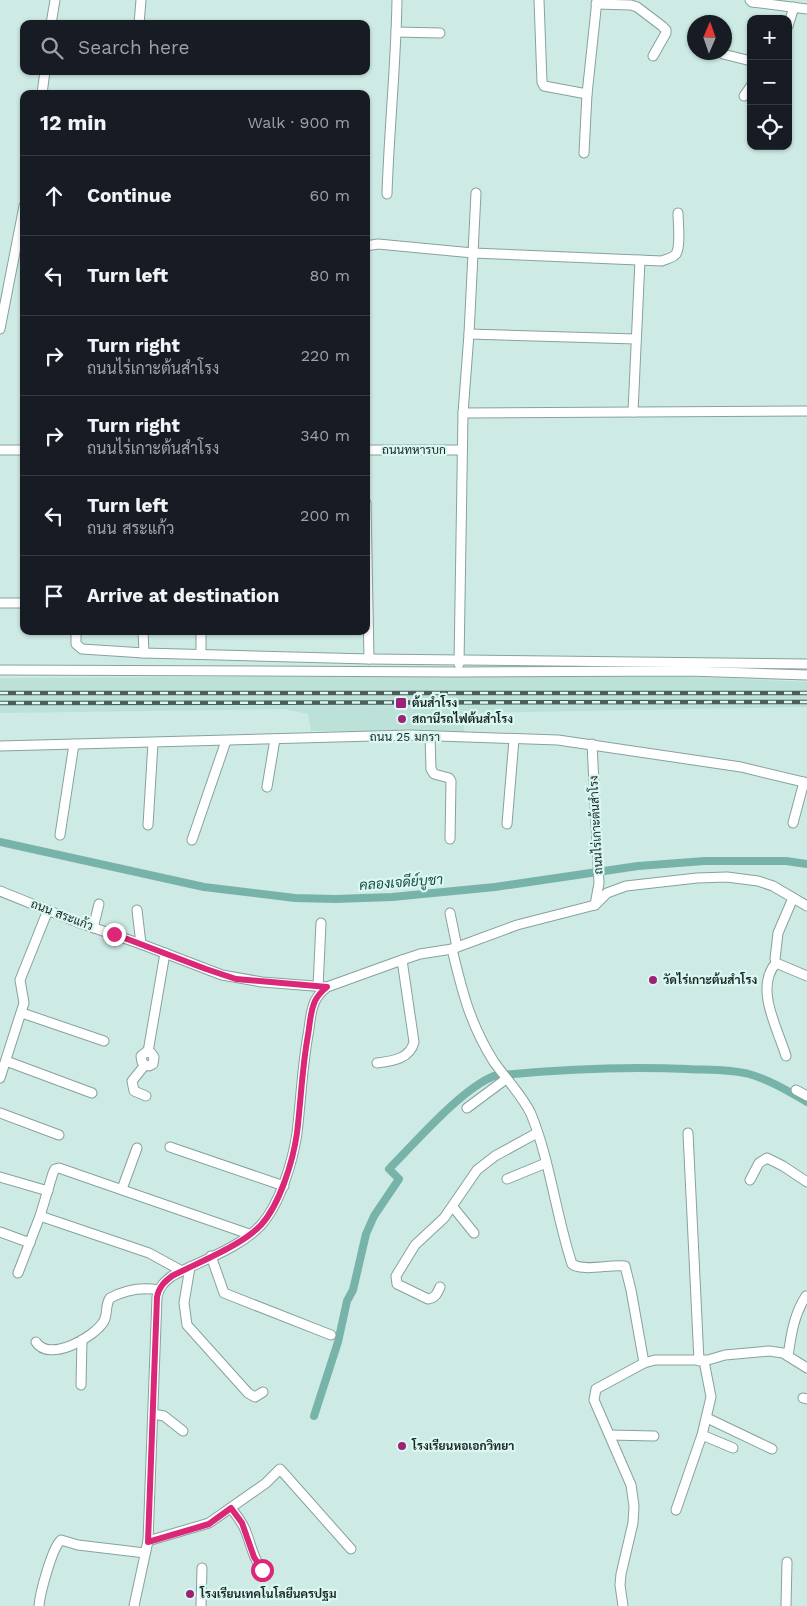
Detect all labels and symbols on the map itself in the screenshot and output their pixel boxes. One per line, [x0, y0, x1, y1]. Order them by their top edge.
north arrow [687, 15, 732, 60]
street label: ถนนทหารบก [382, 443, 446, 457]
place label: ต้นสำโรง [412, 695, 458, 710]
marker: ต้นสำโรง [394, 696, 408, 710]
place label: สถานีรถไฟต้นสำโรง [412, 711, 513, 726]
marker: สถานีรถไฟต้นสำโรง [396, 713, 408, 725]
street label: ถนน 25 มกรา [370, 730, 440, 744]
street label: ถนนไร่เกาะต้นสำโรง [585, 775, 606, 875]
water label: คลองเจดีย์บูชา [359, 870, 444, 895]
street label: ถนน สระแก้ว [29, 897, 95, 933]
route end [103, 923, 126, 946]
place label: วัดไร่เกาะต้นสำโรง [663, 972, 757, 987]
marker: วัดไร่เกาะต้นสำโรง [647, 974, 659, 986]
place label: โรงเรียนหอเอกวิทยา [411, 1438, 514, 1453]
marker: โรงเรียนหอเอกวิทยา [396, 1440, 408, 1452]
route start [251, 1559, 274, 1582]
place label: โรงเรียนเทคโนโลยีนครปฐม [199, 1586, 337, 1602]
marker: โรงเรียนเทคโนโลยีนครปฐม [184, 1588, 196, 1600]

